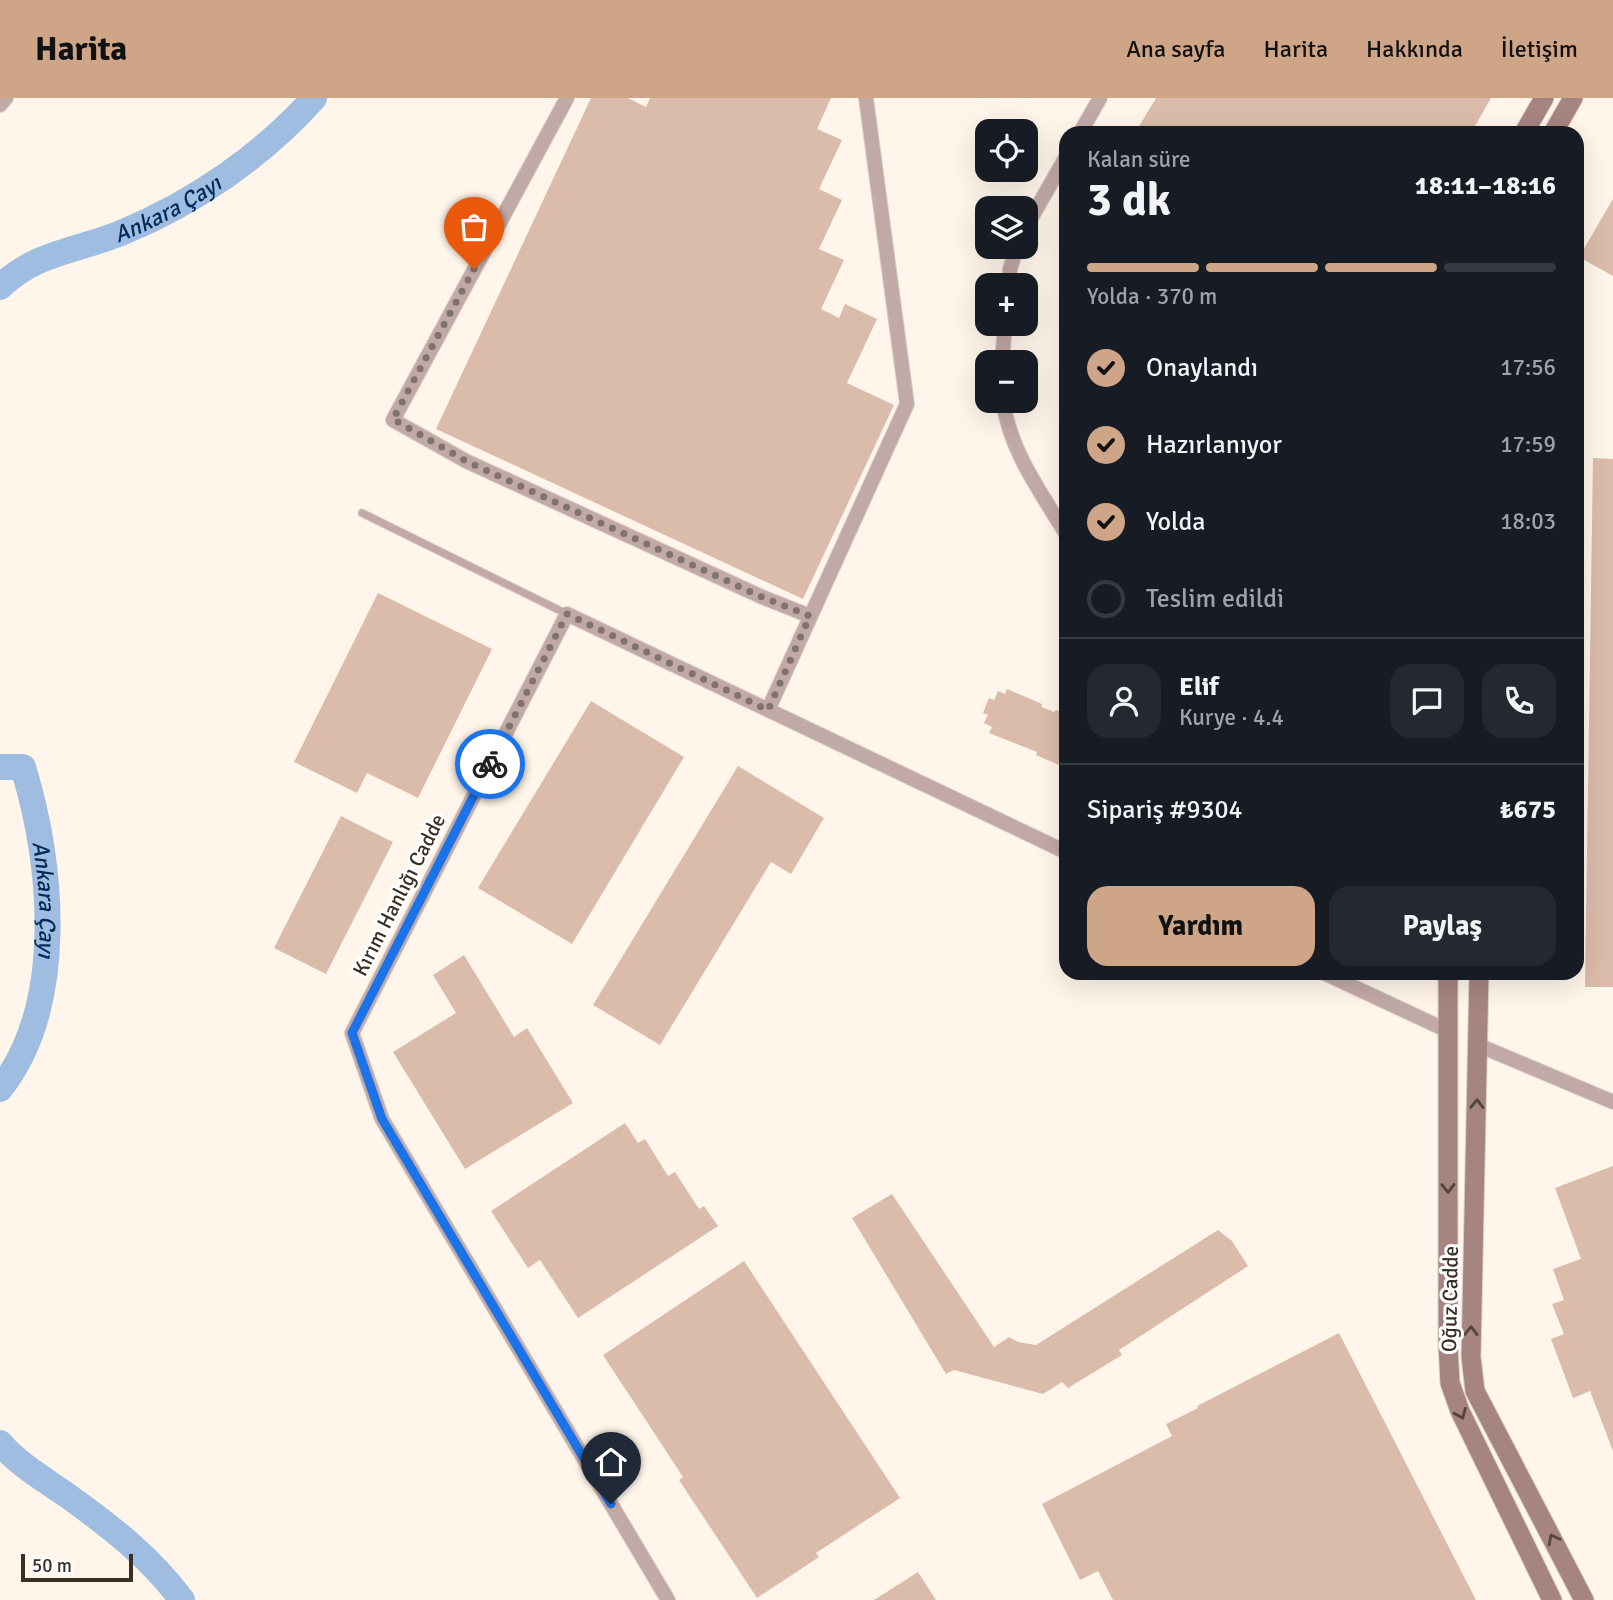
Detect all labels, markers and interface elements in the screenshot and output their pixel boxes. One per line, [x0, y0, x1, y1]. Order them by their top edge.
text: Harita [35, 29, 127, 70]
text: Ana sayfa [1126, 34, 1226, 64]
text: Harita [1264, 34, 1328, 64]
text: Hakkında [1366, 34, 1463, 64]
text: İletişim [1501, 34, 1578, 64]
map controls [975, 119, 1038, 413]
button: locate [975, 119, 1038, 182]
text: Kalan süre [1087, 145, 1191, 174]
water label: Ankara Çayı [110, 168, 228, 249]
text: 18:11–18:16 [1415, 170, 1556, 202]
text: 3 dk [1087, 172, 1171, 228]
button: layers [975, 196, 1038, 259]
pin [444, 197, 504, 269]
icon: bag [455, 208, 493, 246]
button: + [975, 273, 1038, 336]
text: Yolda · 370 m [1087, 282, 1217, 311]
icon: check [1087, 349, 1125, 387]
button: − [975, 350, 1038, 413]
text: Onaylandı [1146, 352, 1258, 384]
text: 17:56 [1500, 353, 1556, 382]
icon: check [1087, 426, 1125, 464]
text: Hazırlanıyor [1146, 429, 1282, 461]
text: 17:59 [1500, 430, 1556, 459]
icon: check [1087, 503, 1125, 541]
text: Yolda [1146, 506, 1206, 538]
text: 18:03 [1500, 507, 1556, 536]
text: Teslim edildi [1146, 583, 1284, 615]
button: person [1087, 664, 1161, 738]
button: chat [1390, 664, 1464, 738]
button: phone [1482, 664, 1556, 738]
text: Elif [1179, 671, 1219, 703]
text: Kurye · 4.4 [1179, 703, 1284, 732]
courier [455, 729, 525, 799]
icon: bike [471, 745, 509, 783]
text: Sipariş #9304 [1087, 794, 1243, 826]
text: ₺675 [1500, 794, 1556, 826]
street label: Kırım Hanlığı Cadde [347, 810, 451, 980]
water label: Ankara Çayı [26, 839, 62, 961]
button: Yardım [1087, 886, 1315, 966]
button: Paylaş [1329, 886, 1556, 966]
one-way arrow [1469, 1098, 1484, 1109]
one-way arrow [1440, 1183, 1456, 1194]
street label: Oğuz Cadde [1436, 1246, 1464, 1352]
one-way arrow [1464, 1325, 1479, 1336]
one-way arrow [1453, 1407, 1467, 1419]
pin [581, 1432, 641, 1504]
icon: home [592, 1443, 630, 1481]
one-way arrow [1548, 1534, 1562, 1546]
scale bar [21, 1551, 133, 1583]
text: 50 m [32, 1554, 72, 1578]

